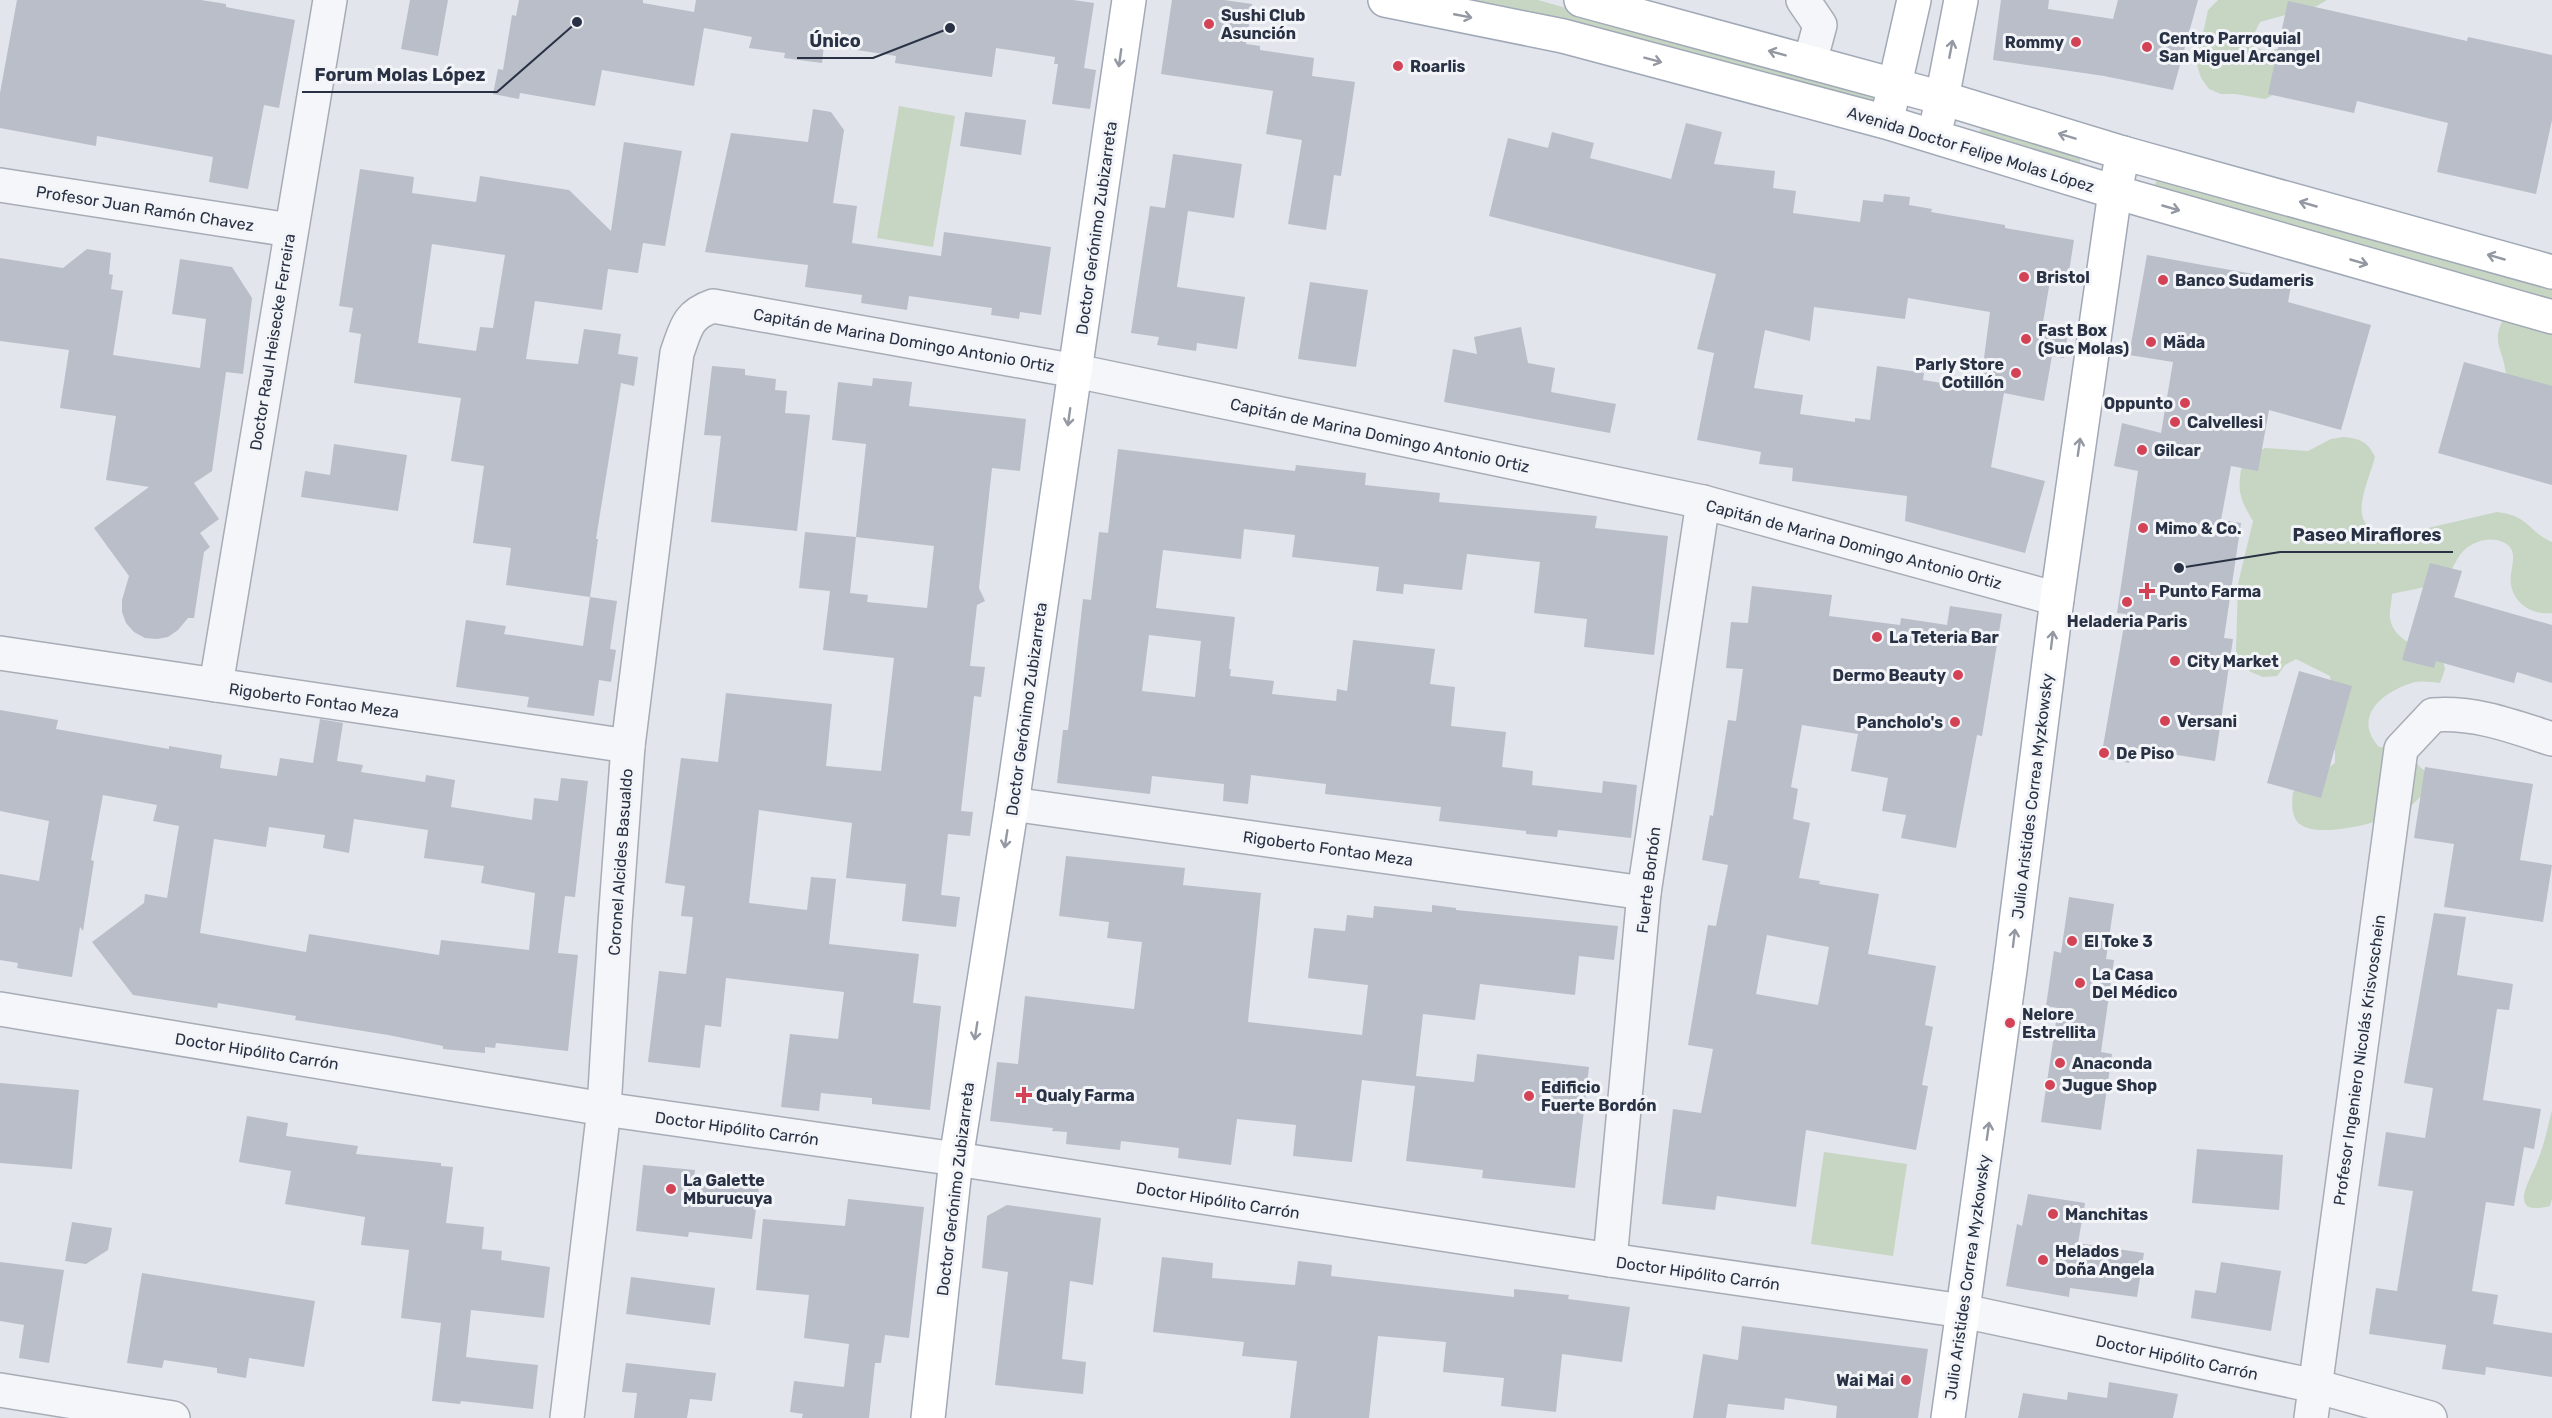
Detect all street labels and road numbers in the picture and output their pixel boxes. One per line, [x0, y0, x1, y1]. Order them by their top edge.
street label: Avenida Doctor Felipe Molas López [1845, 103, 2097, 196]
street label: Doctor Gerónimo Zubizarreta [1072, 120, 1121, 336]
street label: Profesor Juan Ramón Chavez [35, 182, 255, 235]
street label: Doctor Raul Heisecke Ferreira [246, 232, 299, 452]
street label: Capitán de Marina Domingo Antonio Ortiz [752, 305, 1056, 376]
street label: Capitán de Marina Domingo Antonio Ortiz [1228, 394, 1531, 477]
street label: Capitán de Marina Domingo Antonio Ortiz [1704, 496, 2004, 593]
street label: Doctor Gerónimo Zubizarreta [1002, 601, 1051, 817]
street label: Julio Aristides Correa Myzkowsky [2008, 672, 2057, 920]
street label: Rigoberto Fontao Meza [228, 679, 400, 722]
street label: Coronel Alcides Basualdo [604, 768, 637, 956]
street label: Fuerte Borbón [1633, 826, 1664, 934]
street label: Rigoberto Fontao Meza [1242, 827, 1414, 870]
street label: Profesor Ingeniero Nicolás Krisvoschein [2330, 913, 2389, 1207]
street label: Doctor Hipólito Carrón [174, 1029, 340, 1074]
street label: Doctor Gerónimo Zubizarreta [933, 1081, 978, 1297]
street label: Doctor Hipólito Carrón [654, 1108, 820, 1149]
street label: Julio Aristides Correa Myzkowsky [1941, 1153, 1994, 1401]
street label: Doctor Hipólito Carrón [1135, 1178, 1301, 1223]
street label: Doctor Hipólito Carrón [1615, 1253, 1781, 1294]
street label: Doctor Hipólito Carrón [2094, 1331, 2260, 1384]

